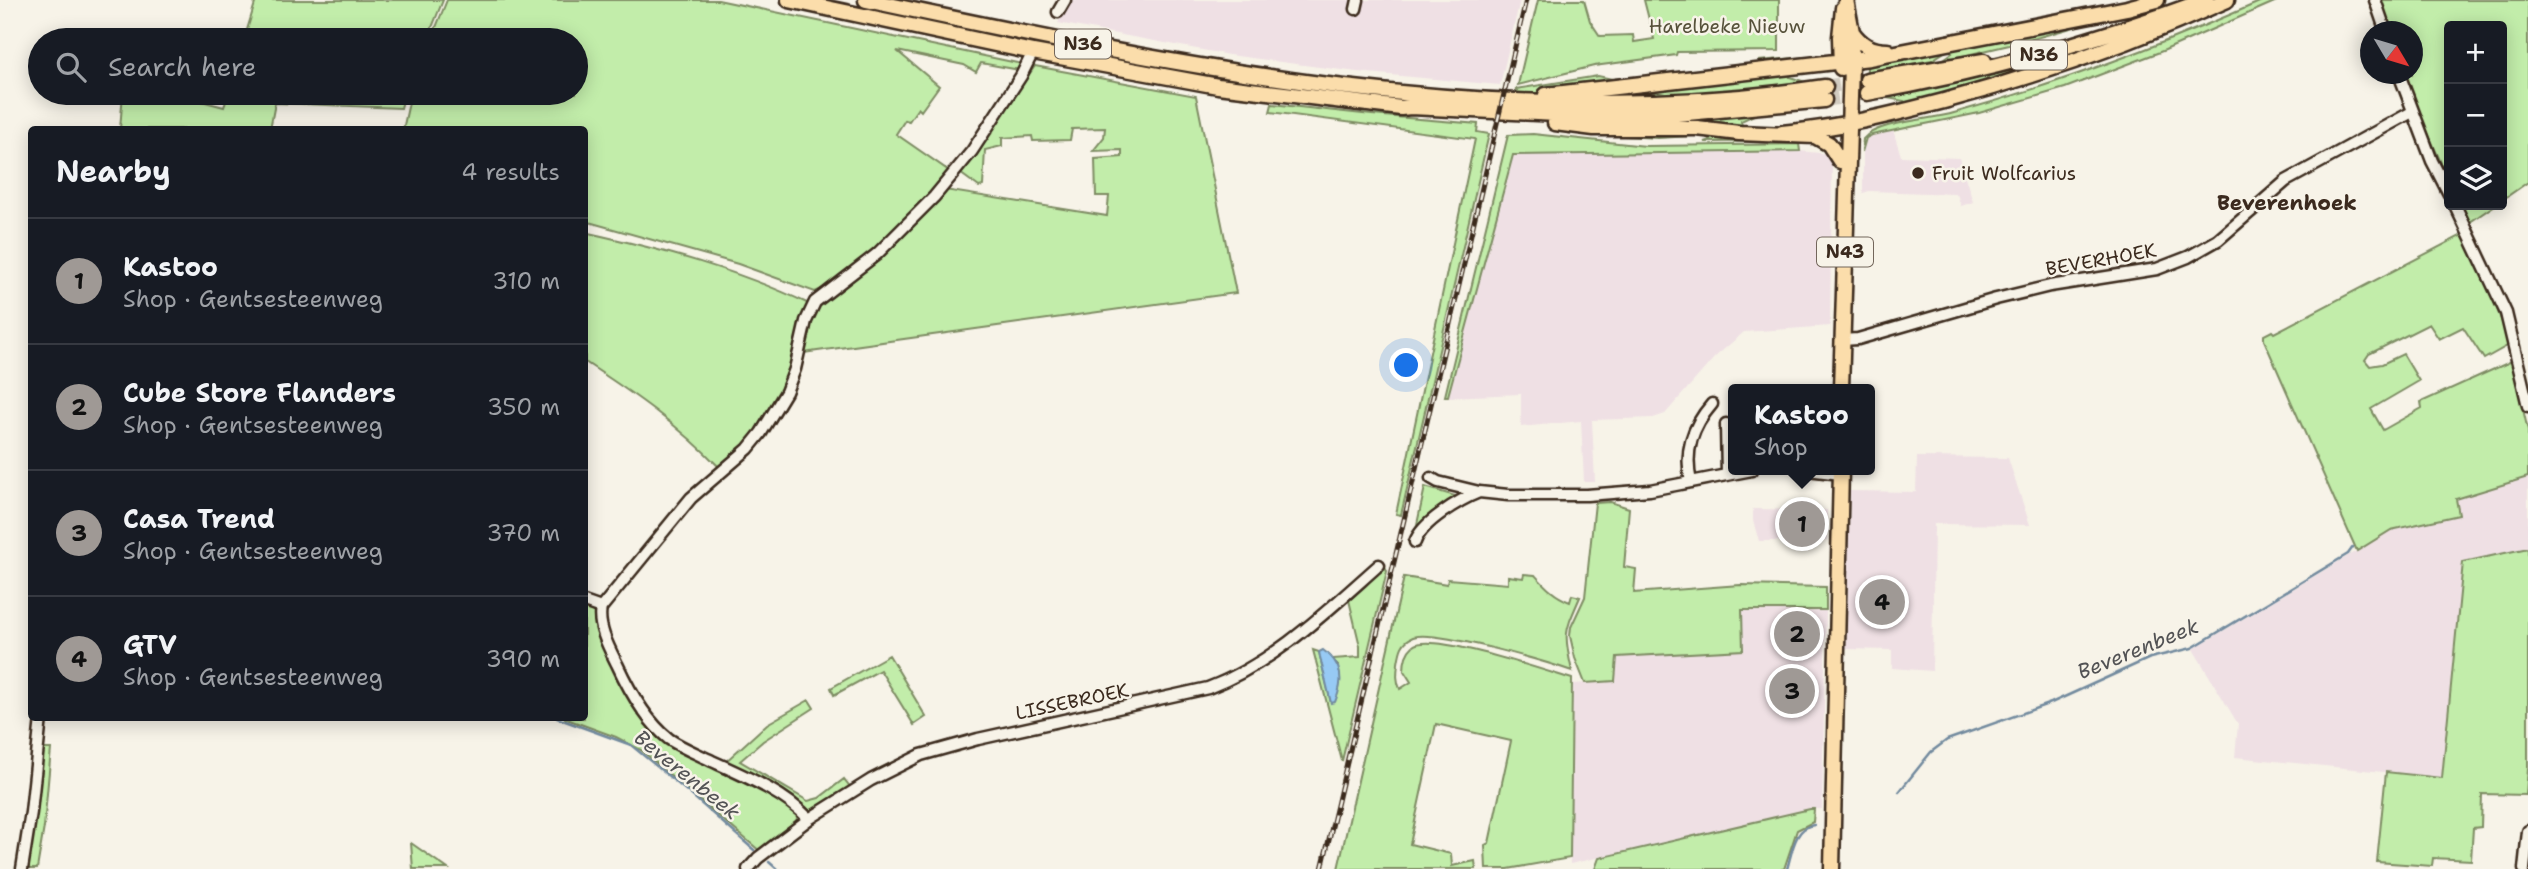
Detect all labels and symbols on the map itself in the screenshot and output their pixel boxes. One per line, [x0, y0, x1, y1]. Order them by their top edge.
park label: Harelbeke Nieuw [1649, 14, 1805, 39]
north arrow [2360, 21, 2423, 84]
road number: N36 [1055, 29, 1111, 58]
road number: N36 [2011, 40, 2067, 70]
place label: Fruit Wolfcarius [1932, 161, 2076, 186]
marker: Fruit Wolfcarius [1910, 165, 1926, 181]
district label: Beverenhoek [2217, 189, 2357, 217]
street label: BEVERHOEK [2044, 237, 2158, 282]
road number: N43 [1817, 238, 1873, 266]
your location [1389, 348, 1423, 382]
pin: 1 [1779, 498, 1825, 550]
pin: 4 [1859, 576, 1905, 628]
pin: 2 [1774, 608, 1820, 660]
water label: Beverenbeek [2073, 612, 2203, 686]
pin: 3 [1769, 665, 1815, 717]
street label: LISSEBROEK [1013, 677, 1131, 726]
water label: Beverenbeek [628, 724, 746, 826]

